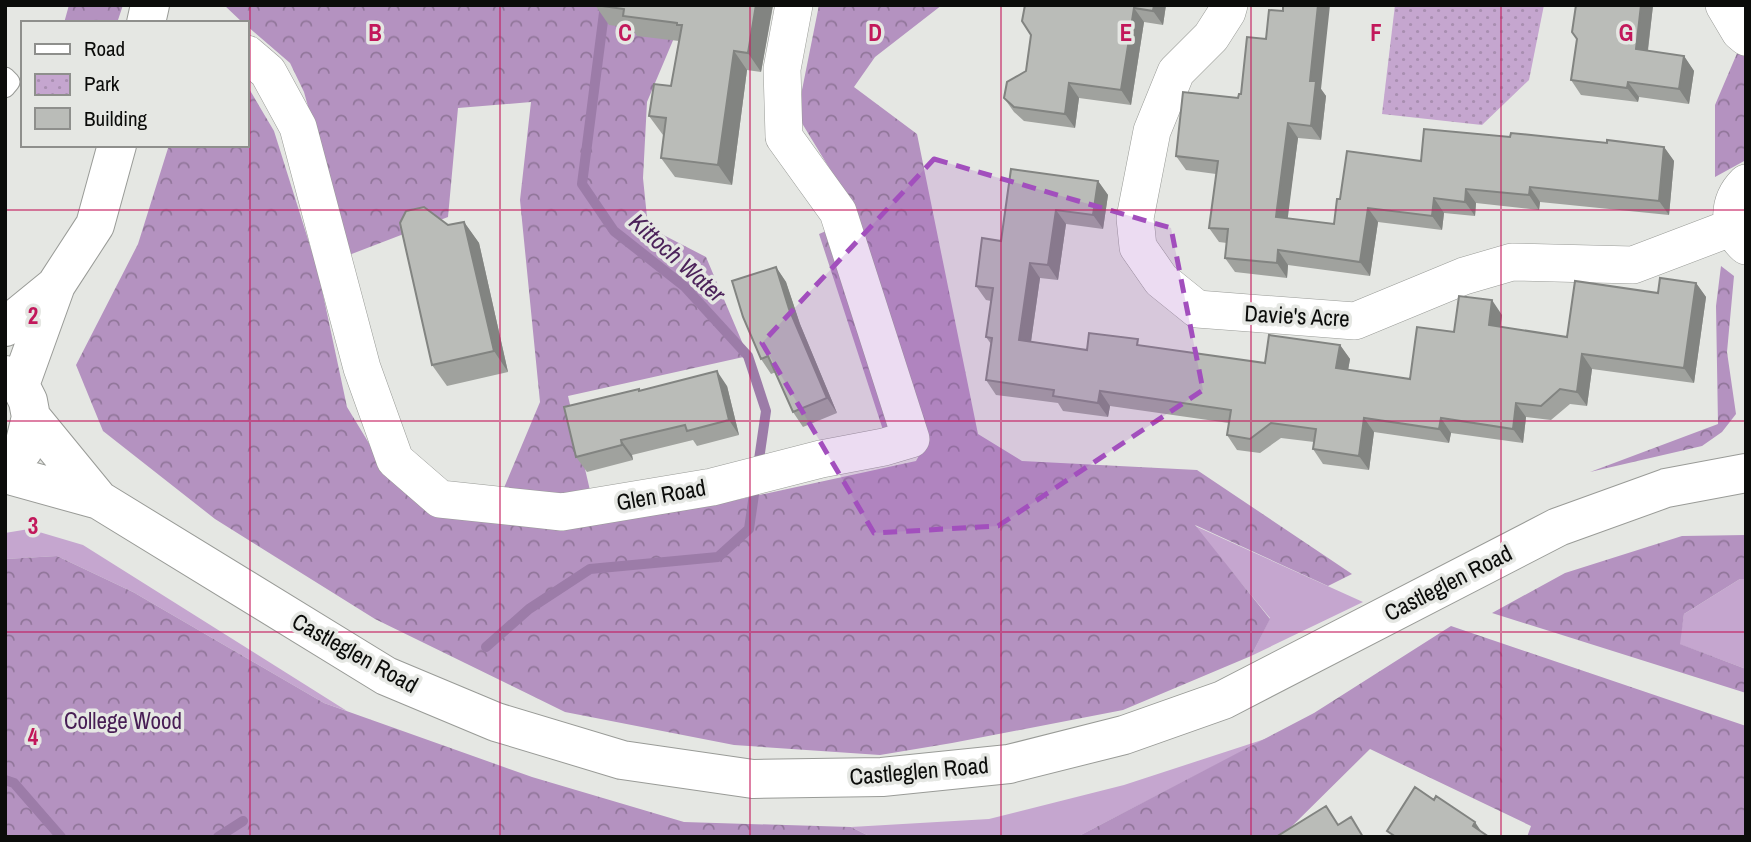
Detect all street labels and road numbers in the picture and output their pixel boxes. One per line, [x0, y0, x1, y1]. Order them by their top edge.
street label: Davie's Acre [1244, 297, 1350, 334]
street label: Glen Road [614, 471, 708, 518]
street label: Castleglen Road [1379, 537, 1517, 628]
street label: Castleglen Road [287, 605, 424, 700]
street label: Castleglen Road [848, 749, 990, 792]

